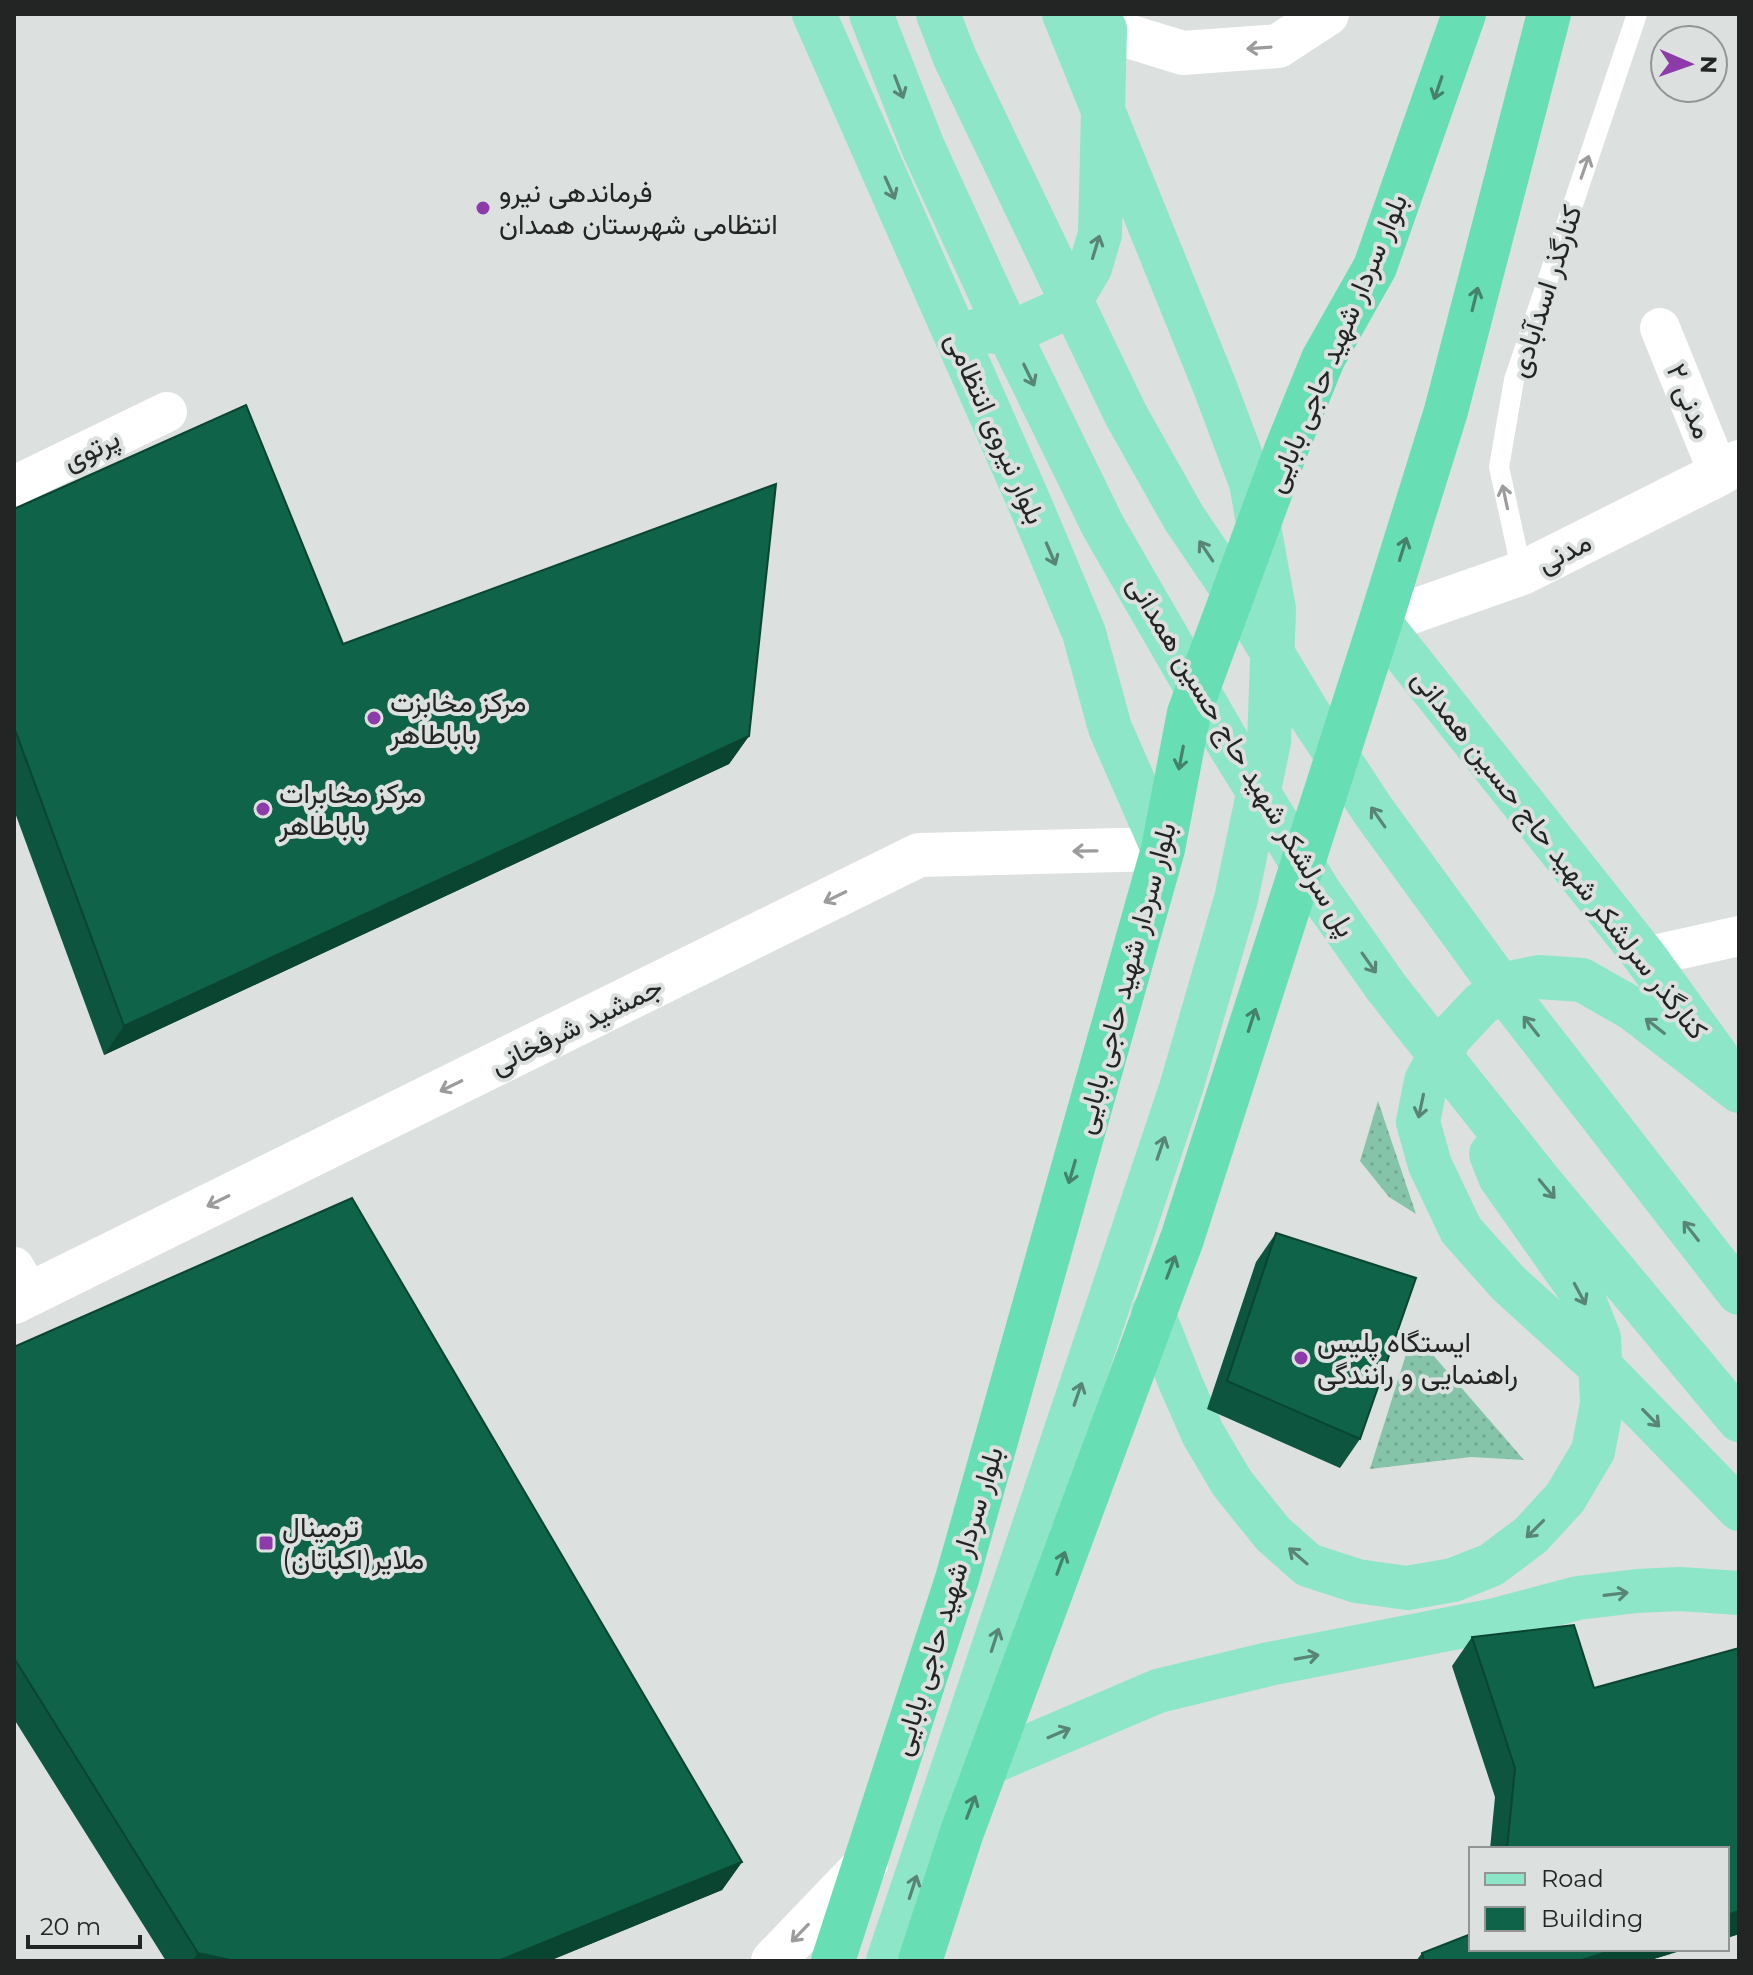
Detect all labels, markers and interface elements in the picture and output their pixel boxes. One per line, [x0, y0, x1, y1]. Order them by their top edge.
north arrow [1649, 24, 1729, 104]
one-way arrow [1246, 41, 1273, 56]
text: N [1695, 55, 1722, 74]
one-way arrow [893, 74, 907, 99]
one-way arrow [1429, 75, 1444, 100]
one-way arrow [1579, 154, 1594, 179]
place label: فرماندهی نیرو انتظامی شهرستان همدان [499, 175, 778, 242]
one-way arrow [884, 175, 899, 200]
street label: بلوار سردار شهید حاجی بابایی [1258, 189, 1415, 498]
marker: فرماندهی نیرو انتظامی شهرستان همدان [474, 199, 492, 217]
street label: کنارگذر اسدآبادی [1501, 201, 1590, 382]
one-way arrow [1089, 234, 1104, 260]
one-way arrow [1468, 286, 1483, 312]
street label: بلوار نیروی انتظامی [938, 327, 1054, 530]
street label: مدنی ۲ [1660, 358, 1720, 444]
one-way arrow [1022, 362, 1037, 386]
street label: پرتوی [57, 421, 126, 479]
one-way arrow [1497, 485, 1512, 510]
street label: مدنی [1531, 524, 1597, 580]
one-way arrow [1396, 536, 1411, 562]
one-way arrow [1198, 540, 1214, 563]
one-way arrow [1044, 541, 1059, 566]
street label: پل سرلشکر شهید حاج حسین همدانی [1119, 569, 1364, 944]
street label: کنارگذر سرلشکر شهید حاج حسین همدانی [1403, 662, 1715, 1047]
place label: مرکز مخابزت باباطاهر [389, 685, 526, 752]
marker: مرکز مخابزت باباطاهر [365, 709, 383, 727]
one-way arrow [1172, 745, 1187, 770]
place label: مرکز مخابرات باباطاهر [278, 776, 422, 843]
marker: مرکز مخابرات باباطاهر [254, 800, 272, 818]
one-way arrow [1369, 806, 1386, 828]
street label: بلوار سردار شهید حاجی بابایی [1067, 818, 1184, 1138]
one-way arrow [1072, 843, 1099, 859]
one-way arrow [823, 890, 847, 905]
one-way arrow [1361, 951, 1377, 973]
street label: جمشید شرفخانی [484, 969, 668, 1082]
one-way arrow [1246, 1008, 1261, 1033]
one-way arrow [1523, 1016, 1540, 1037]
one-way arrow [1645, 1018, 1666, 1035]
one-way arrow [439, 1079, 463, 1095]
one-way arrow [1413, 1093, 1428, 1119]
one-way arrow [1154, 1135, 1169, 1160]
one-way arrow [1064, 1158, 1079, 1184]
one-way arrow [1538, 1178, 1556, 1199]
one-way arrow [206, 1194, 230, 1210]
one-way arrow [1683, 1221, 1700, 1242]
one-way arrow [1165, 1255, 1179, 1280]
one-way arrow [1573, 1282, 1589, 1306]
place label: ایستگاه پلیس راهنمایی و رانندگی [1317, 1325, 1518, 1392]
marker: ایستگاه پلیس راهنمایی و رانندگی [1292, 1349, 1310, 1367]
one-way arrow [1071, 1382, 1086, 1407]
one-way arrow [1641, 1408, 1660, 1428]
street label: بلوار سردار شهید حاجی بابایی [884, 1442, 1011, 1760]
place label: ترمینال ملایر(اکباتان) [282, 1510, 424, 1577]
one-way arrow [1526, 1519, 1545, 1538]
marker: ترمینال ملایر(اکباتان) [257, 1534, 275, 1552]
one-way arrow [1288, 1547, 1308, 1565]
one-way arrow [1055, 1552, 1069, 1576]
one-way arrow [1602, 1586, 1629, 1601]
one-way arrow [988, 1628, 1003, 1654]
one-way arrow [1294, 1649, 1319, 1664]
one-way arrow [1046, 1724, 1071, 1739]
one-way arrow [965, 1795, 979, 1820]
legend [1469, 1847, 1729, 1951]
text: Road [1541, 1864, 1604, 1893]
one-way arrow [906, 1875, 921, 1900]
scale bar [28, 1899, 140, 1949]
text: Building [1541, 1904, 1644, 1933]
text: 20 m [40, 1912, 101, 1941]
one-way arrow [791, 1923, 810, 1942]

